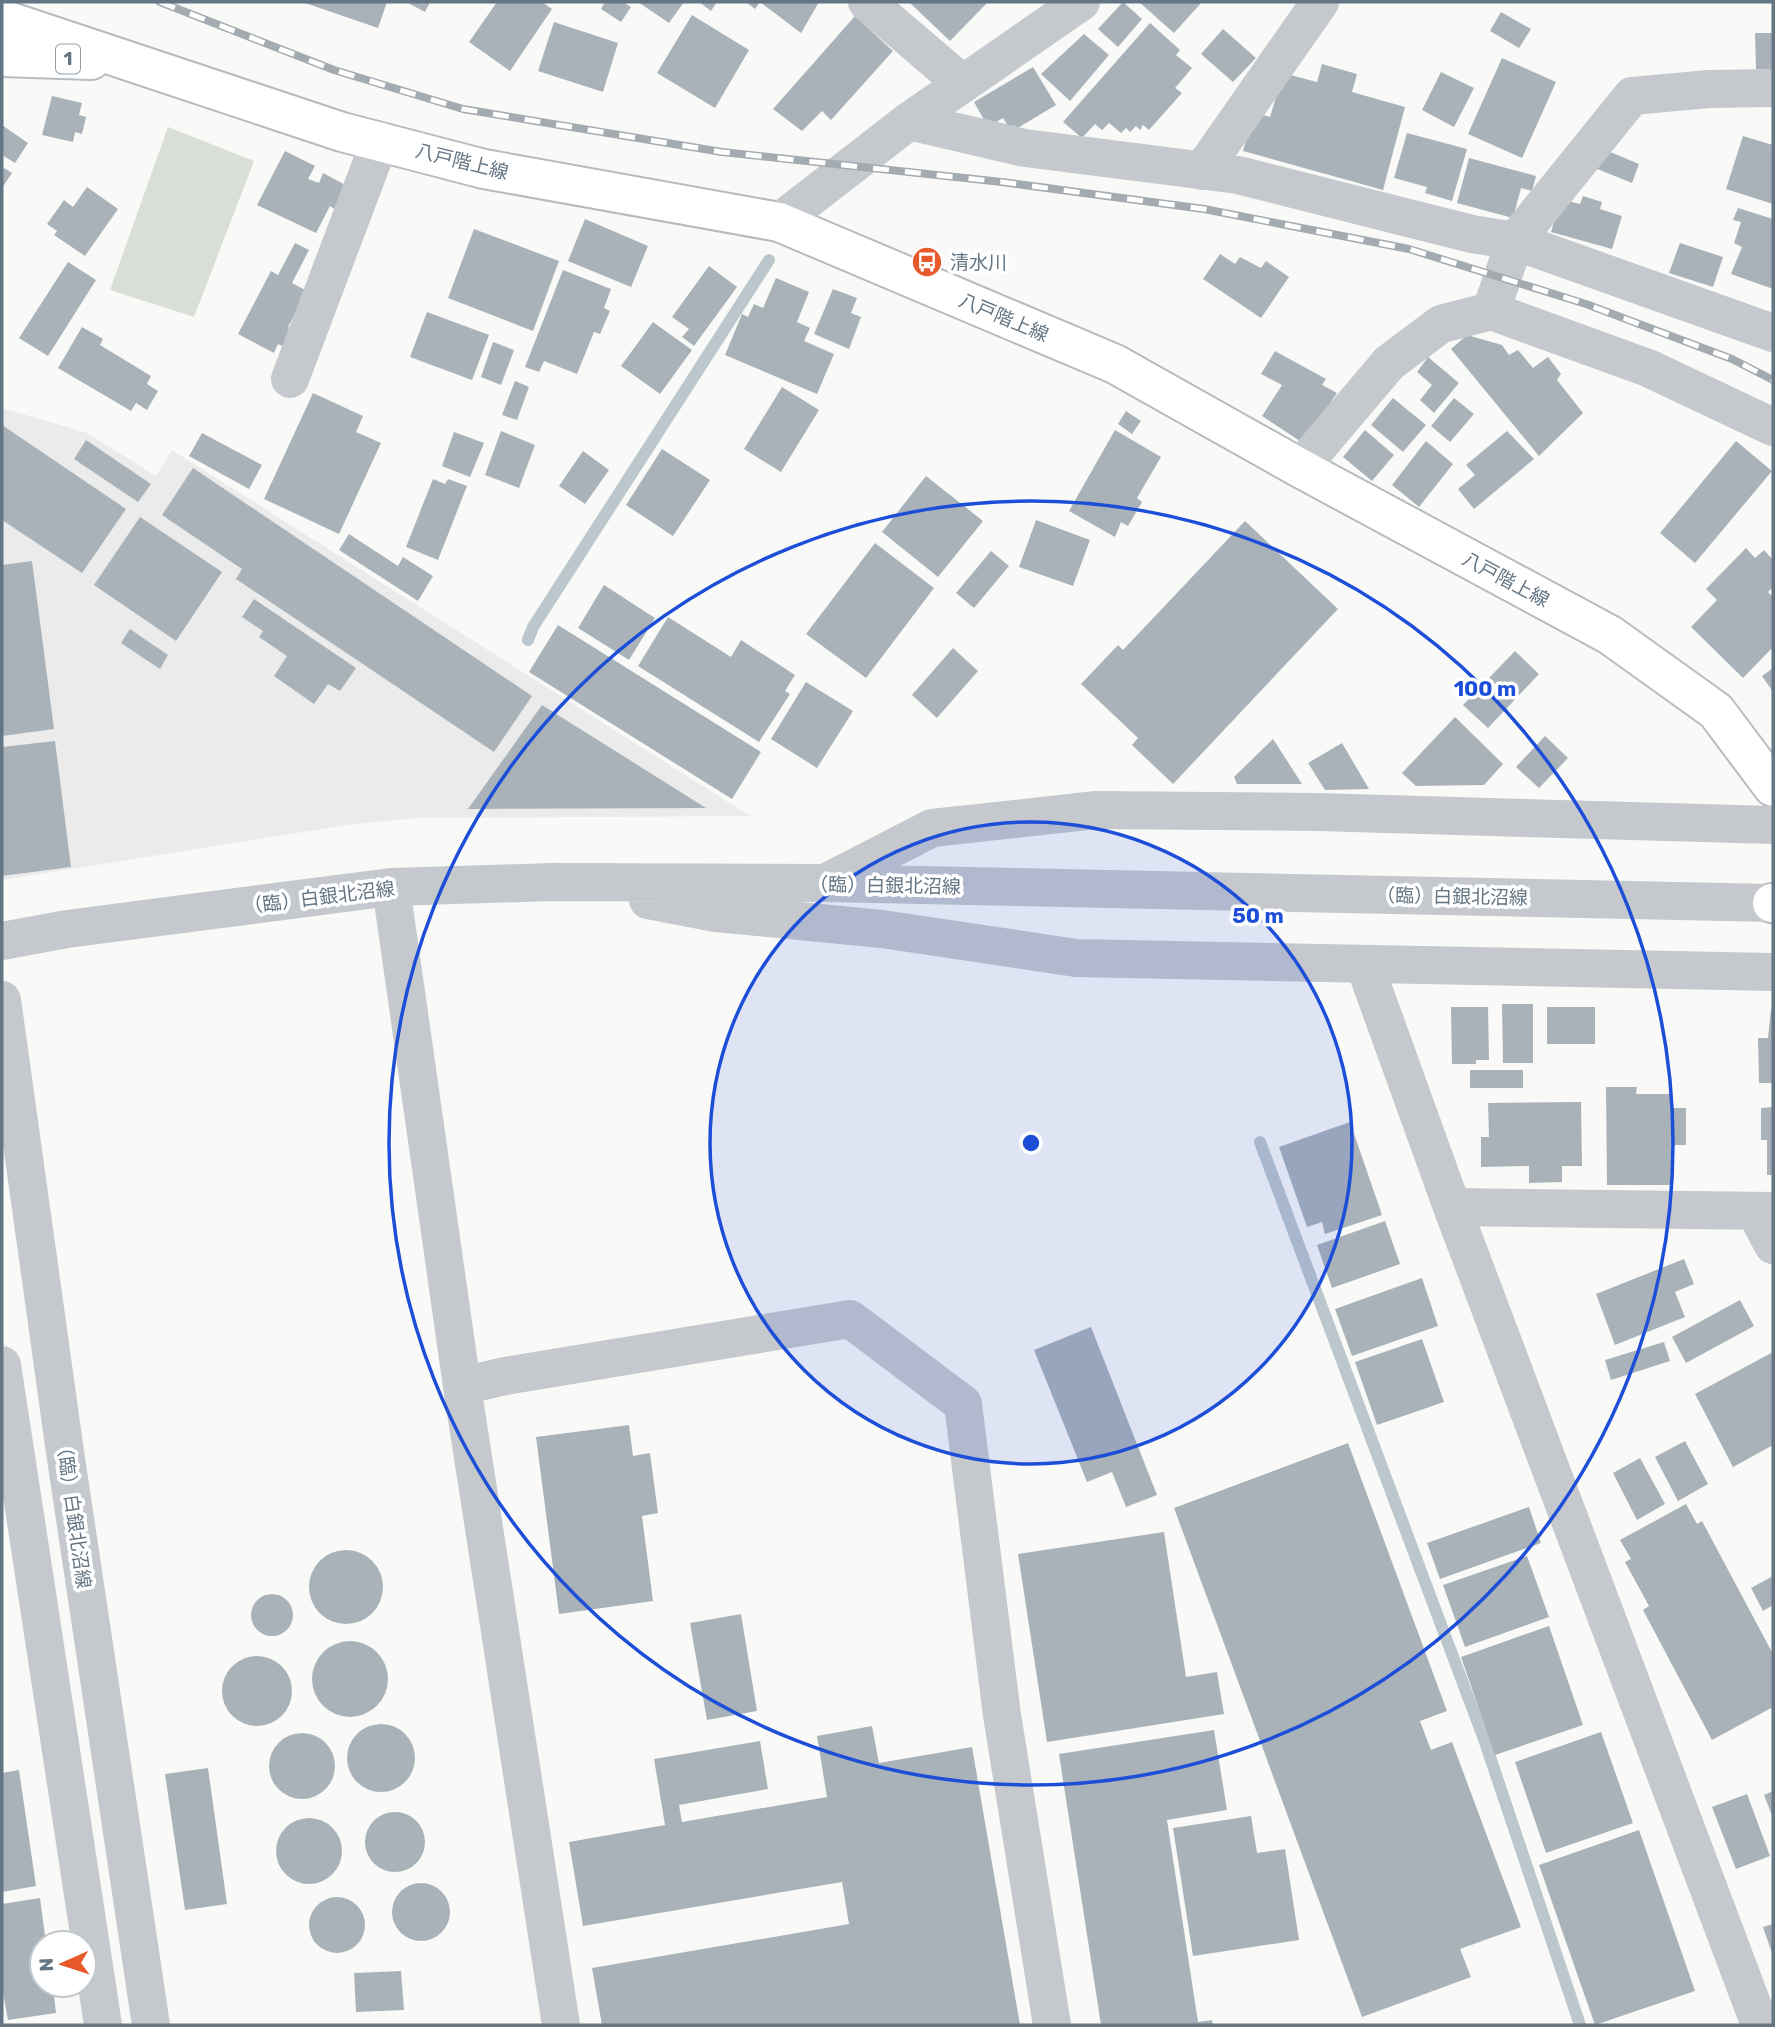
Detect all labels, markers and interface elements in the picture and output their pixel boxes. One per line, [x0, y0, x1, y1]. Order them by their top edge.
road number: 1 [56, 44, 80, 74]
street label: 八戸階上線 [413, 139, 511, 184]
bus stop icon: 清水川 [910, 245, 944, 279]
place label: 清水川 [950, 251, 1007, 274]
street label: 八戸階上線 [956, 288, 1052, 347]
street label: 八戸階上線 [1458, 547, 1553, 612]
text: 100 m [1454, 676, 1516, 701]
street label: （臨）白銀北沼線 [809, 873, 961, 898]
street label: （臨）白銀北沼線 [242, 877, 396, 918]
street label: （臨）白銀北沼線 [1376, 884, 1528, 909]
text: 50 m [1232, 903, 1284, 928]
centre of rings [1019, 1131, 1043, 1155]
street label: （臨）白銀北沼線 [52, 1436, 95, 1590]
north arrow [28, 1929, 98, 1999]
text: N [35, 1957, 58, 1972]

